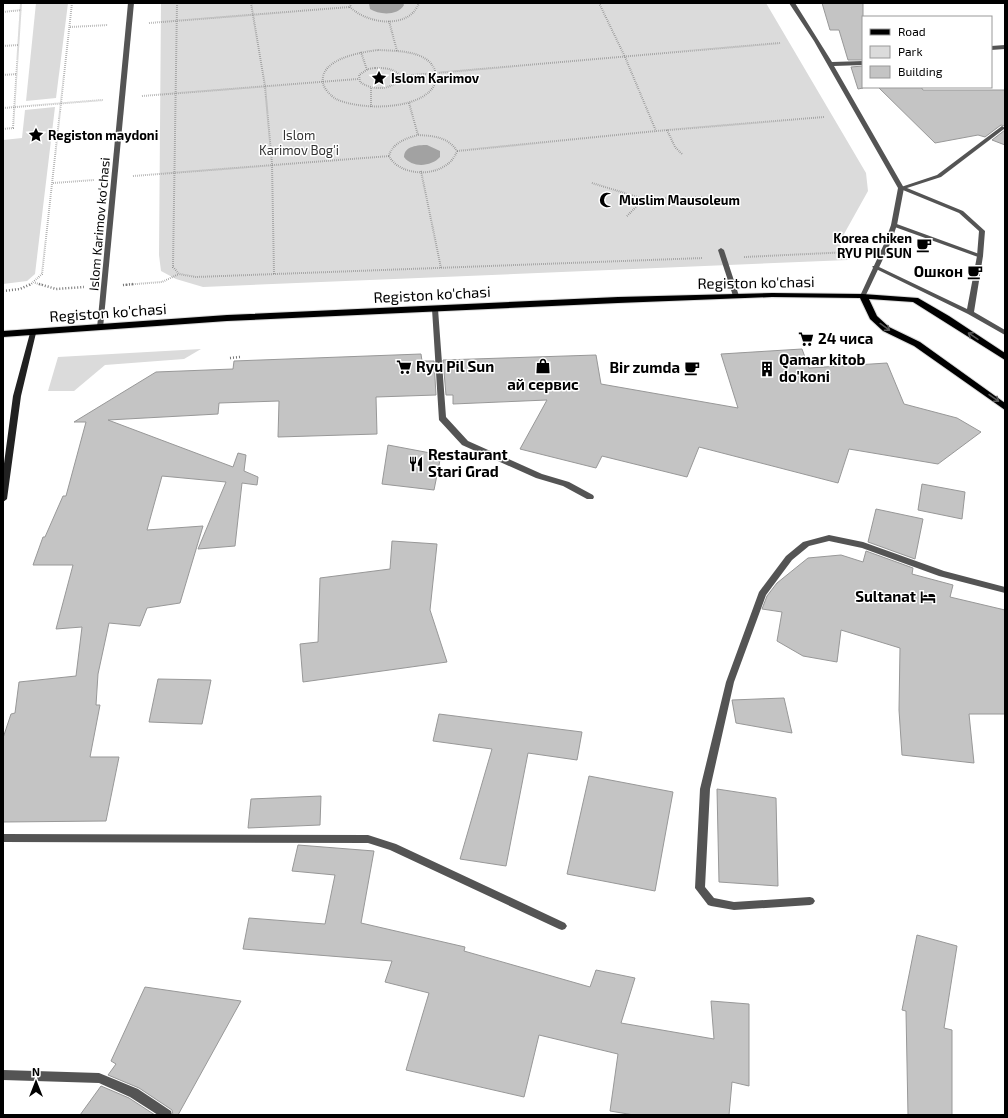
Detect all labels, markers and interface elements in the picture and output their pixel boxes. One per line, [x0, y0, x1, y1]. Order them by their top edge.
legend [862, 16, 992, 88]
text: Road [898, 24, 926, 38]
text: Park [898, 44, 923, 58]
text: Building [898, 64, 943, 78]
place icon: Islom Karimov [370, 69, 388, 87]
place label: Islom Karimov [391, 70, 480, 86]
place icon: Registon maydoni [27, 126, 45, 144]
place label: Registon maydoni [48, 127, 158, 143]
park label: Islom Karimov Bog'i [259, 127, 339, 158]
street label: Islom Karimov ko'chasi [85, 157, 113, 291]
mosque icon: Muslim Mausoleum [598, 191, 616, 209]
place label: Muslim Mausoleum [619, 192, 740, 208]
place label: Korea chiken RYU PIL SUN [833, 230, 912, 261]
cafe icon: Korea chiken RYU PIL SUN [915, 236, 933, 254]
place label: Ошкон [914, 262, 963, 280]
cafe icon: Ошкон [966, 263, 984, 281]
street label: Registon ko'chasi [697, 272, 815, 292]
street label: Registon ko'chasi [373, 282, 491, 306]
street label: Registon ko'chasi [49, 299, 167, 325]
one-way arrow [880, 323, 891, 331]
place label: 24 чиса [818, 329, 873, 347]
supermarket icon: 24 чиса [797, 330, 815, 348]
one-way arrow [967, 332, 978, 340]
place label: Qamar kitob do'koni [779, 350, 866, 385]
place label: Ryu Pil Sun [416, 357, 494, 376]
shop icon: ай сервис [534, 357, 552, 375]
supermarket icon: Ryu Pil Sun [395, 358, 413, 376]
place label: Bir zumda [609, 358, 680, 376]
cafe icon: Bir zumda [683, 359, 701, 377]
building icon: Qamar kitob do'koni [758, 360, 776, 378]
place label: ай сервис [507, 375, 579, 393]
one-way arrow [988, 394, 999, 403]
place label: Restaurant Stari Grad [428, 445, 508, 480]
restaurant icon: Restaurant Stari Grad [407, 455, 425, 473]
place label: Sultanat [855, 587, 916, 605]
hotel icon: Sultanat [919, 588, 937, 606]
north arrow [16, 1062, 56, 1102]
text: N [32, 1065, 40, 1078]

